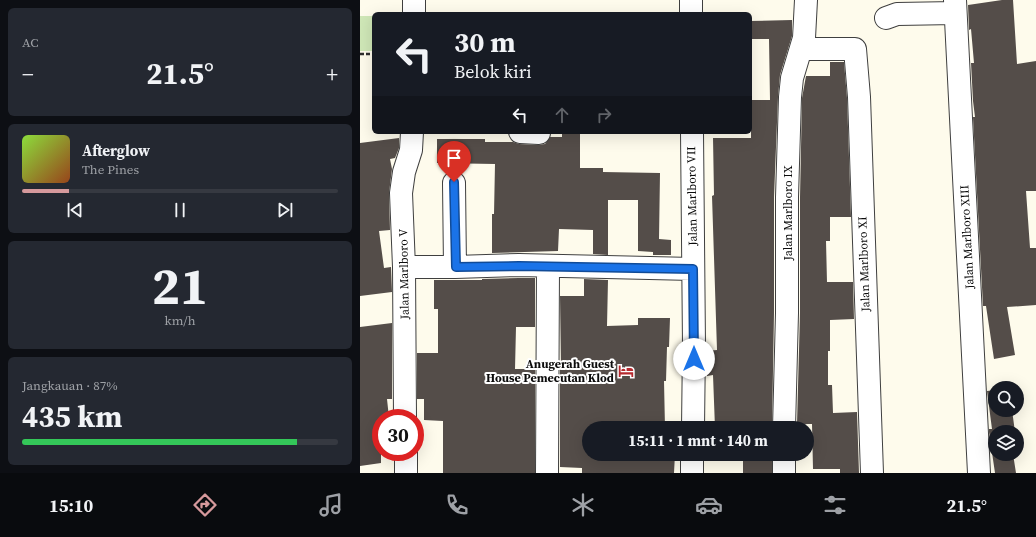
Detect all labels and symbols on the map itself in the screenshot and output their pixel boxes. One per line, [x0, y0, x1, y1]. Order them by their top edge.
pin [437, 141, 471, 182]
street label: Jalan Marlboro VII [683, 146, 701, 247]
street label: Jalan Marlboro IX [780, 165, 796, 262]
street label: Jalan Marlboro XIII [956, 185, 978, 290]
street label: Jalan Marlboro XI [854, 216, 874, 313]
street label: Jalan Marlboro V [395, 229, 413, 320]
position arrow [673, 338, 715, 380]
place label: Anugerah Guest House Pemecutan Klod [486, 356, 615, 386]
hotel icon: Anugerah Guest House Pemecutan Klod [617, 362, 635, 380]
speed limit sign: 30 [372, 409, 424, 461]

